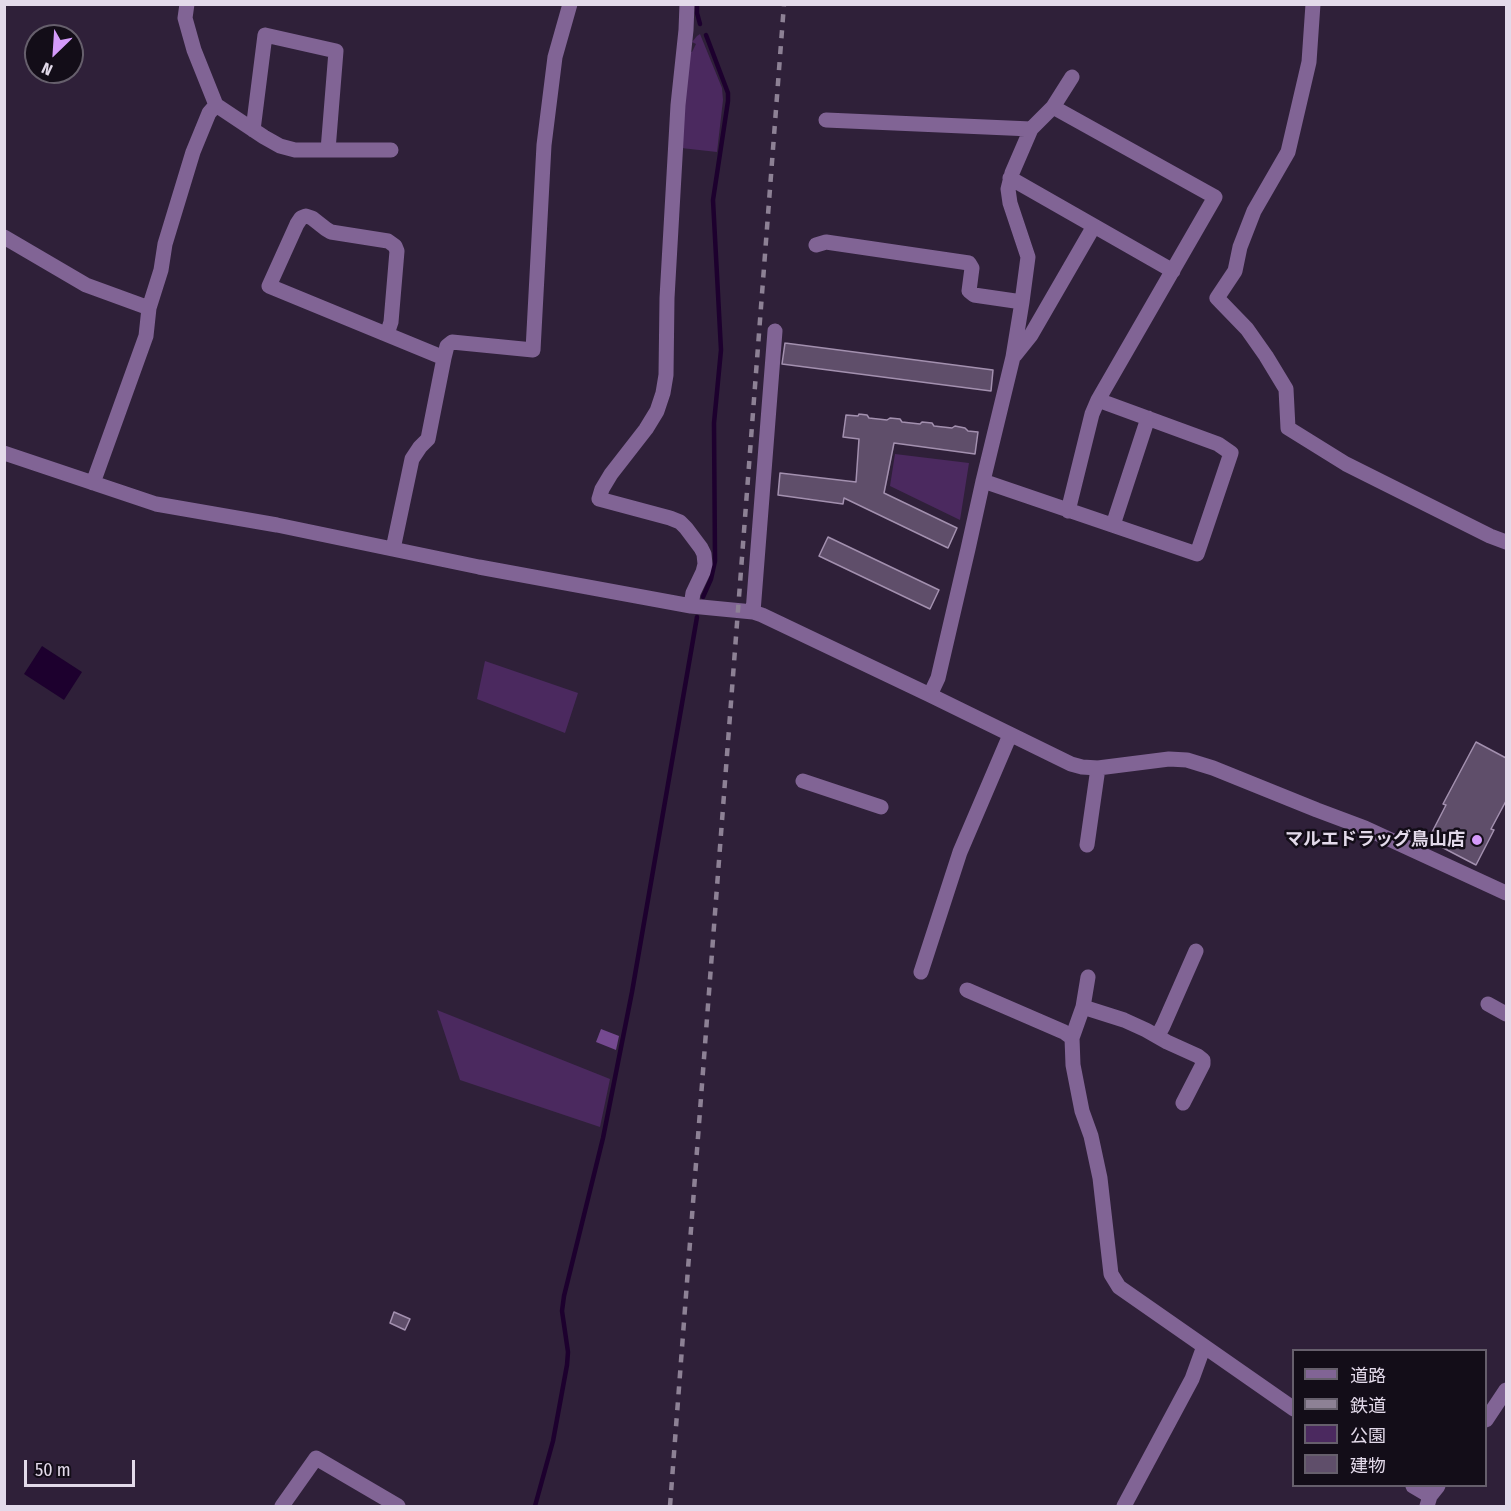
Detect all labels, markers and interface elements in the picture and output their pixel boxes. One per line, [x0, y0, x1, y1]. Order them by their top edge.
north arrow [24, 24, 84, 84]
text: N [39, 58, 55, 80]
place label: マルエドラッグ鳥山店 [1285, 829, 1465, 851]
marker: マルエドラッグ鳥山店 [1470, 833, 1484, 847]
legend [1292, 1349, 1487, 1487]
text: 道路 [1350, 1365, 1386, 1387]
text: 鉄道 [1350, 1395, 1386, 1417]
text: 公園 [1350, 1425, 1386, 1447]
scale bar [27, 1448, 138, 1486]
text: 建物 [1350, 1455, 1386, 1477]
text: 50 m [35, 1459, 71, 1481]

